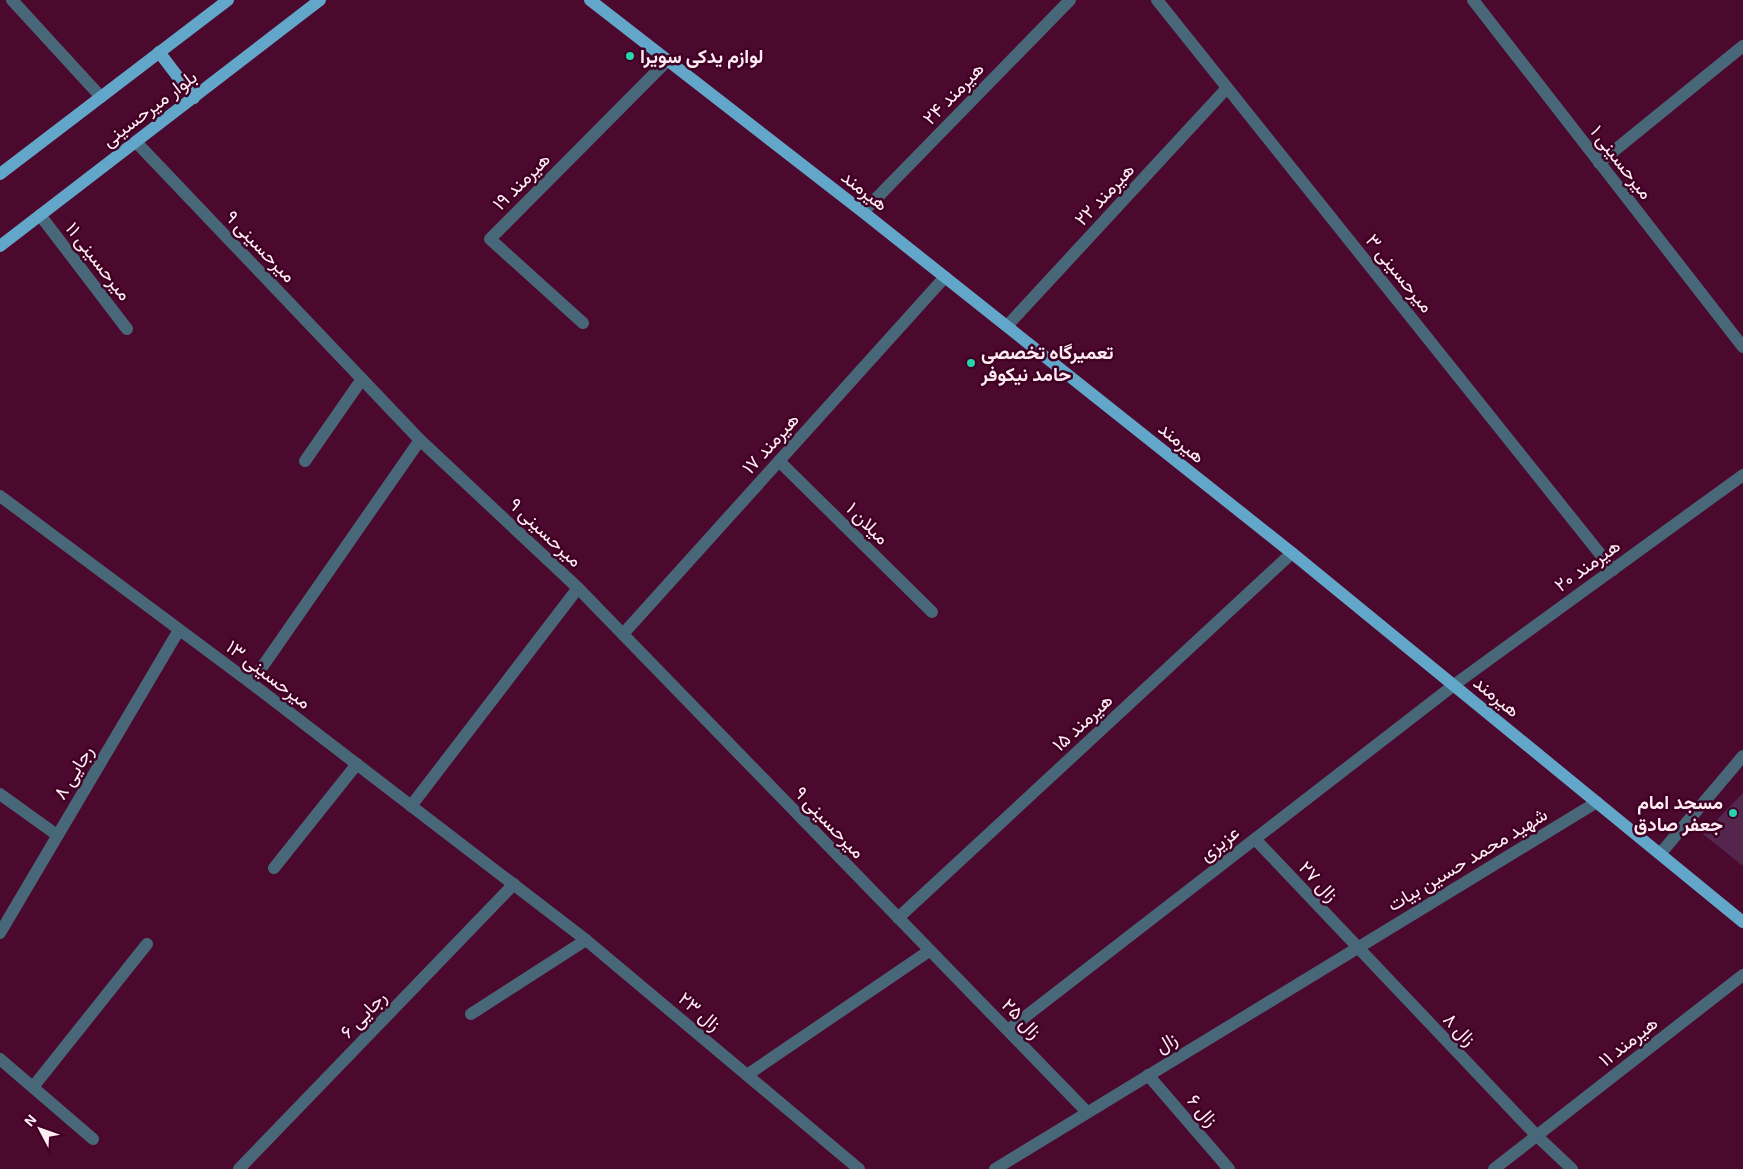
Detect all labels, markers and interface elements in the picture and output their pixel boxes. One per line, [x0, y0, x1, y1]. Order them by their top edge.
place label: لوازم یدکی سویرا [640, 44, 764, 69]
marker: لوازم یدکی سویرا [624, 50, 636, 62]
street label: هیرمند ۲۴ [917, 57, 989, 129]
street label: بلوار میرحسینی [97, 64, 201, 152]
street label: میرحسینی ۱ [1586, 120, 1658, 204]
street label: هیرمند ۱۹ [487, 147, 555, 215]
street label: هیرمند ۲۲ [1069, 158, 1139, 230]
street label: هیرمند [837, 164, 893, 216]
street label: میرحسینی ۹ [221, 205, 301, 287]
street label: میرحسینی ۱۱ [61, 217, 137, 305]
street label: میرحسینی ۳ [1361, 229, 1439, 317]
place label: تعمیرگاه تخصصی حامد نیکوفر [980, 340, 1113, 387]
marker: تعمیرگاه تخصصی حامد نیکوفر [965, 357, 977, 369]
street label: هیرمند ۱۷ [736, 407, 804, 479]
street label: هیرمند [1154, 416, 1210, 468]
street label: میرحسینی ۹ [504, 492, 588, 572]
street label: میلان ۱ [841, 496, 895, 550]
street label: هیرمند ۲۰ [1549, 533, 1625, 597]
street label: میرحسینی ۱۳ [222, 634, 316, 714]
street label: هیرمند [1469, 670, 1525, 722]
street label: هیرمند ۱۵ [1047, 688, 1117, 756]
street label: رجایی ۸ [48, 741, 98, 803]
street label: میرحسینی ۹ [790, 781, 870, 863]
place label: مسجد امام جعفر صادق [1634, 790, 1723, 837]
street label: شهید محمد حسین بیات [1383, 802, 1551, 916]
marker: مسجد امام جعفر صادق [1727, 807, 1739, 819]
street label: عزیزی [1194, 820, 1244, 866]
street label: زال ۲۷ [1294, 856, 1344, 906]
street label: رجایی ۶ [335, 985, 391, 1043]
street label: زال ۲۳ [674, 986, 726, 1036]
street label: زال ۲۵ [997, 993, 1047, 1043]
street label: زال ۸ [1438, 1007, 1482, 1051]
street label: هیرمند ۱۱ [1594, 1010, 1662, 1072]
street label: زال [1150, 1026, 1182, 1058]
street label: زال ۶ [1182, 1089, 1224, 1131]
north arrow [15, 1104, 65, 1154]
text: N [20, 1111, 40, 1130]

